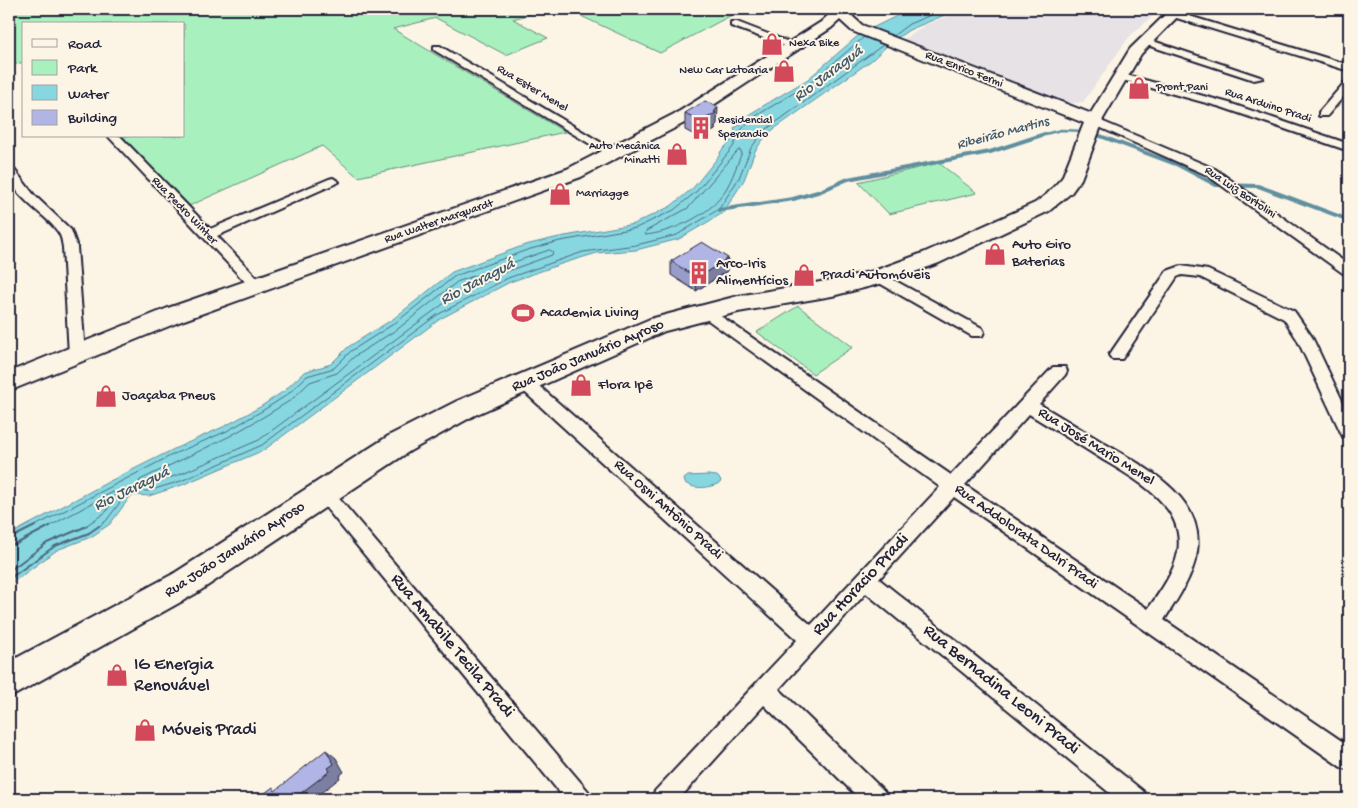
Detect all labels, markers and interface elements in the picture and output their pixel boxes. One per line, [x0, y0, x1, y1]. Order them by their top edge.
legend [22, 22, 185, 138]
shop icon: Nexa Bike [759, 31, 785, 57]
text: Road [68, 36, 102, 54]
place label: Nexa Bike [789, 37, 840, 51]
water label: Rio Jaraguá [791, 42, 868, 107]
street label: Rua Enrico Fermi [923, 49, 1005, 91]
shop icon: New Car Latoaria [771, 58, 797, 84]
text: Park [67, 60, 98, 78]
street label: Rua Ester Menel [494, 62, 570, 116]
place label: New Car Latoaria [679, 64, 768, 78]
shop icon: Pront Pani [1126, 75, 1152, 101]
place label: Pront Pani [1155, 81, 1209, 95]
street label: Rua Arduino Pradi [1223, 85, 1313, 127]
text: Water [68, 86, 110, 104]
text: Building [67, 110, 117, 128]
water label: Ribeirão Martins [955, 113, 1053, 154]
place label: Residencial Sperandio [718, 114, 773, 142]
building icon: Residencial Sperandio [688, 115, 714, 141]
place label: Auto Mecânica Minatti [589, 140, 660, 168]
shop icon: Auto Mecânica Minatti [664, 141, 690, 167]
street label: Rua Luiz Bortolini [1201, 164, 1279, 222]
street label: Rua Pedro Winter [148, 174, 221, 249]
shop icon: Marriagge [547, 181, 573, 207]
place label: Marriagge [576, 187, 629, 201]
street label: Rua Walter Marquardt [383, 196, 496, 247]
place label: Auto Giro Baterias [1011, 236, 1071, 271]
shop icon: Auto Giro Baterias [982, 241, 1008, 267]
water label: Rio Jaraguá [438, 255, 519, 310]
place label: Arco-Iris Alimentícios [716, 255, 788, 290]
building icon: Arco-Iris Alimentícios [686, 260, 712, 286]
shop icon: Pradi Automóveis [791, 262, 817, 288]
place label: Pradi Automóveis [820, 266, 930, 284]
sports icon: Academia Living [510, 300, 536, 326]
place label: Academia Living [540, 304, 639, 322]
street label: Rua João Januário Ayroso [509, 316, 667, 396]
shop icon: Flora Ipê [568, 372, 594, 398]
place label: Flora Ipê [597, 376, 653, 394]
shop icon: Joaçaba Pneus [93, 383, 119, 409]
place label: Joaçaba Pneus [122, 387, 215, 405]
street label: Rua José Mario Menel [1034, 404, 1158, 490]
street label: Rua Osni Antônio Pradi [610, 456, 726, 564]
water label: Rio Jaraguá [91, 463, 174, 516]
street label: Rua Addolorata Dalri Pradi [951, 481, 1101, 593]
street label: Rua João Januário Ayroso [162, 498, 309, 602]
street label: Rua Horacio Pradi [808, 529, 914, 641]
street label: Rua Amabile Tecila Pradi [386, 570, 518, 722]
street label: Rua Bernadina Leoni Pradi [918, 620, 1084, 760]
place label: IG Energia Renovável [134, 655, 215, 697]
shop icon: IG Energia Renovável [104, 662, 130, 688]
shop icon: Móveis Pradi [132, 717, 158, 743]
place label: Móveis Pradi [162, 720, 257, 741]

